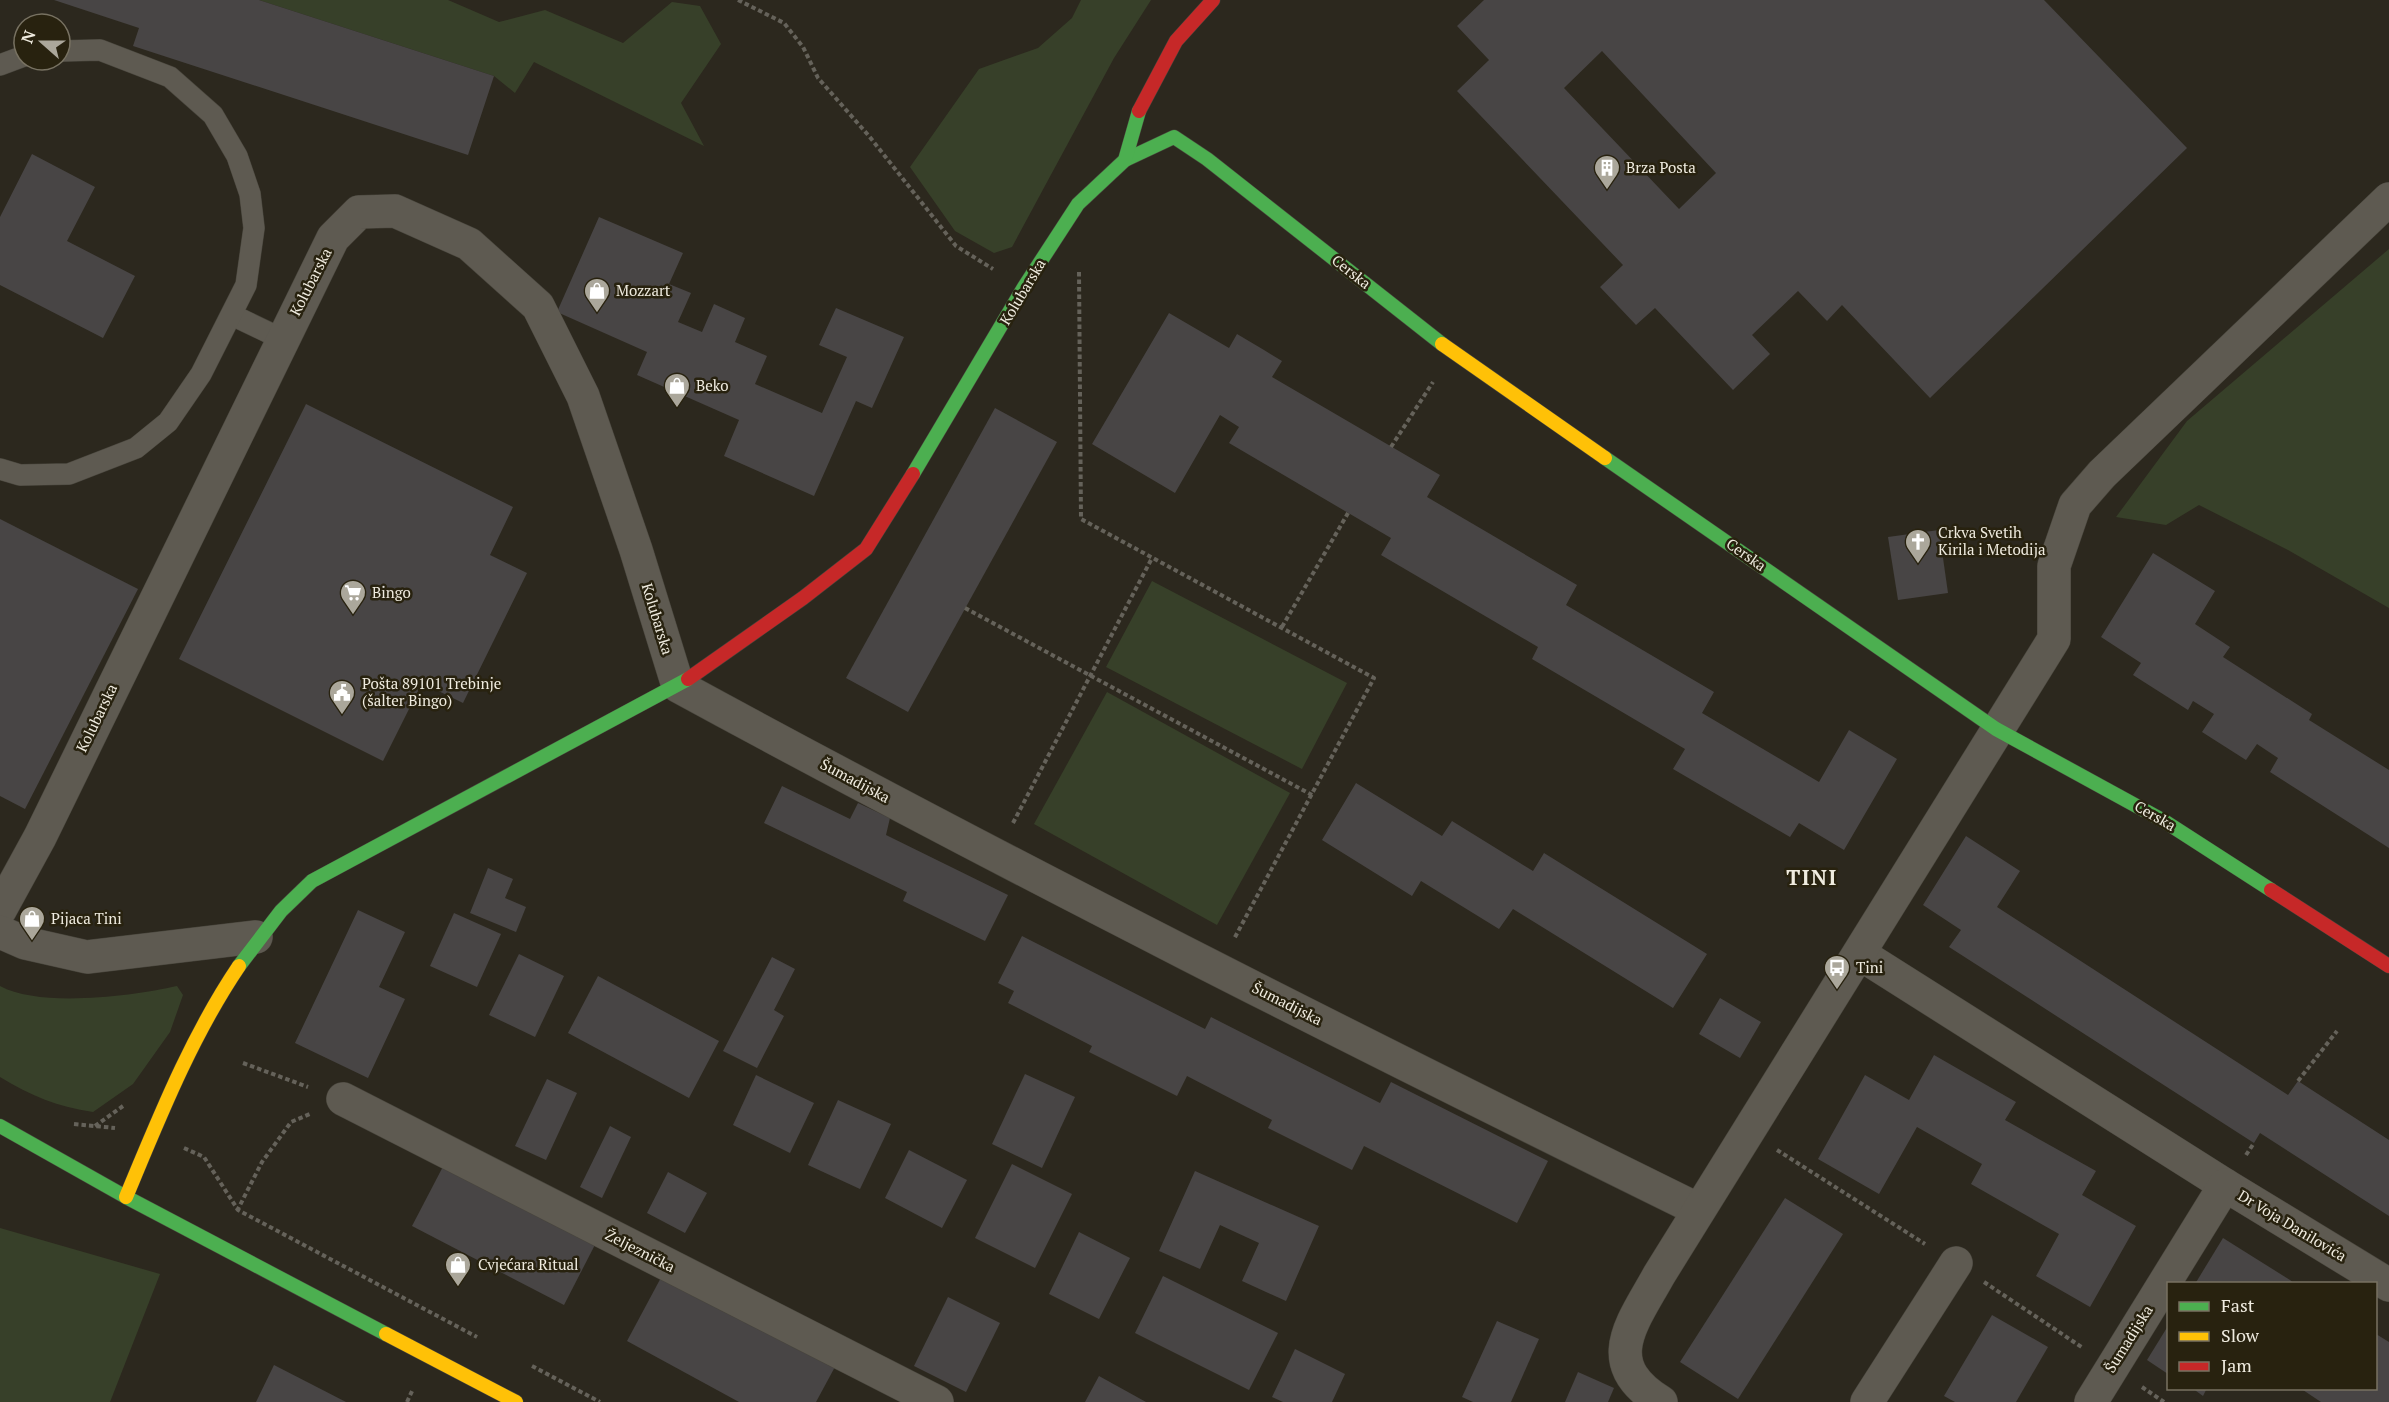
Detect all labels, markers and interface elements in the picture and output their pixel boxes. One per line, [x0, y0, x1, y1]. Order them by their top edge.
north arrow [12, 12, 72, 72]
text: N [16, 27, 40, 46]
building icon: Brza Posta [1592, 153, 1622, 191]
place label: Brza Posta [1626, 157, 1696, 177]
street label: Kolubarska [284, 244, 336, 319]
street label: Cerska [1328, 250, 1376, 293]
street label: Kolubarska [995, 254, 1050, 328]
shop icon: Mozzart [582, 276, 612, 314]
place label: Mozzart [616, 280, 671, 300]
shop icon: Beko [662, 371, 692, 409]
place label: Beko [696, 375, 729, 395]
place label: Crkva Svetih Kirila i Metodija [1938, 522, 2046, 559]
church icon: Crkva Svetih Kirila i Metodija [1903, 527, 1933, 565]
street label: Cerska [1723, 533, 1771, 575]
supermarket icon: Bingo [338, 578, 368, 616]
street label: Kolubarska [638, 581, 678, 657]
place label: Bingo [372, 582, 411, 602]
place label: Pošta 89101 Trebinje (šalter Bingo) [362, 673, 501, 710]
public building icon: Pošta 89101 Trebinje (šalter Bingo) [327, 678, 357, 716]
street label: Kolubarska [71, 680, 121, 755]
street label: Šumadijska [817, 753, 894, 807]
street label: Cerska [2131, 795, 2180, 835]
district label: TINI [1786, 863, 1838, 891]
shop icon: Pijaca Tini [17, 904, 47, 942]
place label: Pijaca Tini [51, 908, 122, 928]
bus stop icon: Tini [1822, 953, 1852, 991]
place label: Tini [1856, 957, 1883, 977]
street label: Šumadijska [1249, 977, 1326, 1029]
street label: Dr Voja Danilovića [2235, 1185, 2351, 1266]
street label: Željeznička [602, 1224, 679, 1276]
shop icon: Cvjećara Ritual [443, 1250, 473, 1288]
place label: Cvjećara Ritual [478, 1254, 579, 1274]
legend [2167, 1282, 2377, 1390]
text: Fast [2221, 1293, 2255, 1317]
street label: Šumadijska [2099, 1301, 2157, 1376]
text: Slow [2221, 1323, 2260, 1347]
text: Jam [2221, 1353, 2252, 1377]

